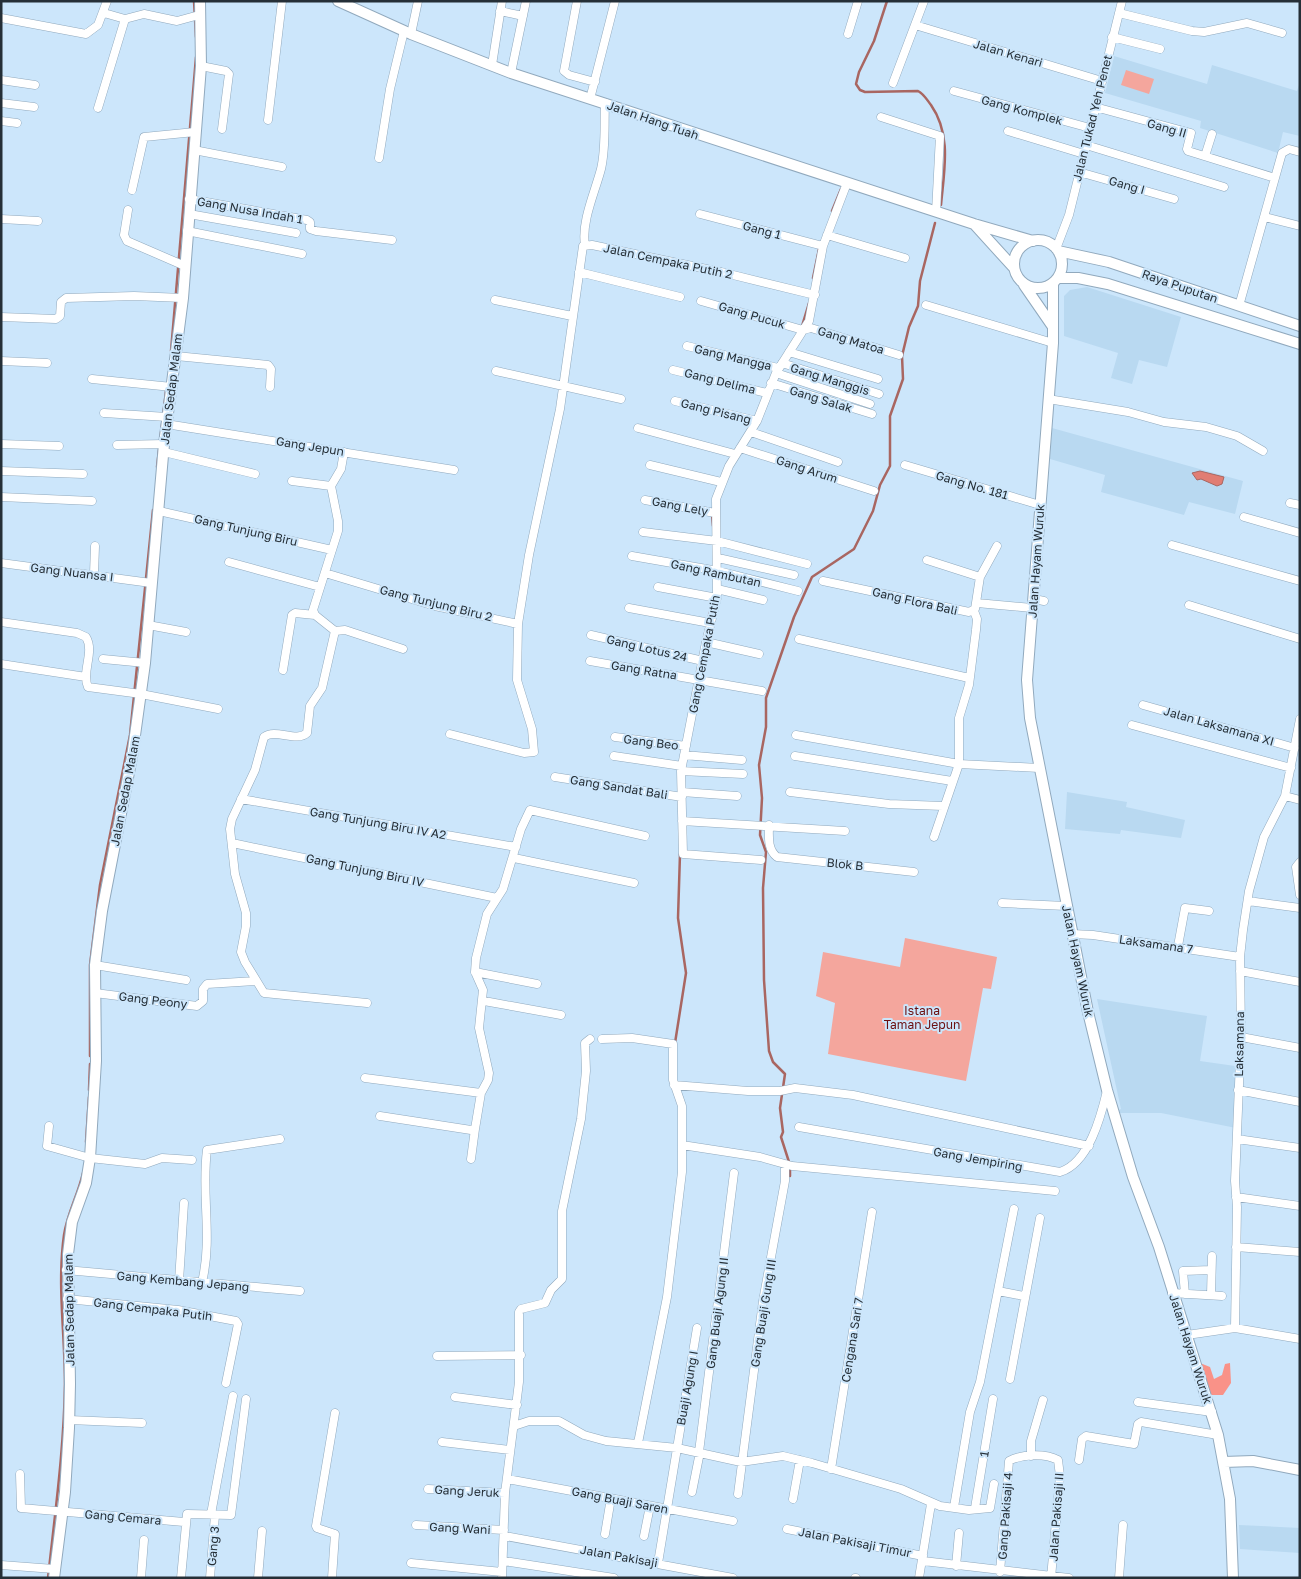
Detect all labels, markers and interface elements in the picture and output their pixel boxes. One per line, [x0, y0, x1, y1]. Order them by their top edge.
street label: Jalan Kenari [972, 36, 1044, 70]
street label: Jalan Tukad Yeh Penet [1069, 53, 1115, 183]
street label: Gang Komplek [980, 92, 1065, 128]
street label: Jalan Hang Tuah [605, 97, 701, 143]
street label: Gang II [1145, 115, 1189, 141]
street label: Gang I [1107, 173, 1147, 197]
street label: Gang Nusa Indah 1 [196, 193, 304, 227]
street label: Gang 1 [741, 218, 783, 242]
street label: Jalan Cempaka Putih 2 [602, 240, 734, 282]
street label: Raya Puputan [1140, 266, 1220, 306]
street label: Gang Pucuk [717, 298, 787, 332]
street label: Gang Matoa [816, 323, 886, 357]
street label: Jalan Sedap Malam [157, 333, 185, 445]
street label: Gang Mangga [693, 341, 773, 373]
street label: Gang Manggis [789, 360, 871, 398]
street label: Gang Delima [683, 365, 757, 397]
street label: Gang Salak [788, 382, 854, 416]
street label: Gang Pisang [679, 395, 753, 427]
street label: Gang Jepun [275, 433, 345, 459]
street label: Gang Arum [774, 452, 840, 486]
street label: Gang No. 181 [934, 468, 1010, 503]
street label: Gang Lely [651, 493, 710, 519]
street label: Jalan Hayam Wuruk [1025, 503, 1047, 618]
street label: Gang Tunjung Biru [193, 511, 299, 549]
street label: Gang Rambutan [669, 556, 763, 590]
street label: Gang Nuansa I [30, 559, 114, 585]
street label: Gang Tunjung Biru 2 [378, 582, 494, 624]
street label: Gang Flora Bali [871, 584, 959, 618]
street label: Gang Cempaka Putih [685, 594, 723, 714]
street label: Gang Lotus 24 [605, 631, 689, 665]
street label: Gang Ratna [610, 657, 678, 683]
street label: Jalan Laksamana XI [1162, 703, 1276, 749]
street label: Gang Beo [623, 731, 679, 753]
street label: Jalan Sedap Malam [107, 735, 143, 847]
street label: Gang Sandat Bali [569, 772, 669, 802]
street label: Gang Tunjung Biru IV A2 [309, 804, 447, 842]
street label: Gang Tunjung Biru IV [305, 850, 425, 890]
street label: Blok B [826, 855, 864, 873]
street label: Jalan Hayam Wuruk [1059, 904, 1097, 1019]
street label: Laksamana 7 [1118, 931, 1194, 957]
street label: Gang Peony [118, 988, 188, 1012]
park label: Istana Taman Jepun [884, 1003, 960, 1032]
street label: Laksamana [1231, 1011, 1247, 1077]
street label: Gang Jempiring [932, 1144, 1024, 1174]
street label: Jalan Sedap Malam [61, 1254, 77, 1366]
street label: Gang Buaji Agung II [703, 1256, 731, 1370]
street label: Gang Buaji Gung III [747, 1258, 779, 1368]
street label: Gang Kembang Jepang [116, 1268, 250, 1294]
street label: Jalan Hayam Wuruk [1166, 1292, 1216, 1406]
street label: Gang Cempaka Putih [93, 1294, 213, 1324]
street label: Cengana Sari 7 [838, 1297, 866, 1383]
street label: Buaji Agung I [673, 1349, 701, 1427]
street label: 1 [976, 1450, 992, 1458]
street label: Gang Pakisaji 4 [994, 1472, 1016, 1560]
street label: Jalan Pakisaji II [1045, 1472, 1067, 1562]
street label: Gang Jeruk [434, 1482, 500, 1500]
street label: Gang Buaji Saren [571, 1483, 669, 1517]
street label: Gang Cemara [84, 1506, 162, 1528]
street label: Gang Wani [429, 1519, 491, 1537]
street label: Jalan Pakisaji Timur [797, 1524, 913, 1560]
street label: Gang 3 [204, 1525, 222, 1567]
street label: Jalan Pakisaji [579, 1542, 659, 1570]

